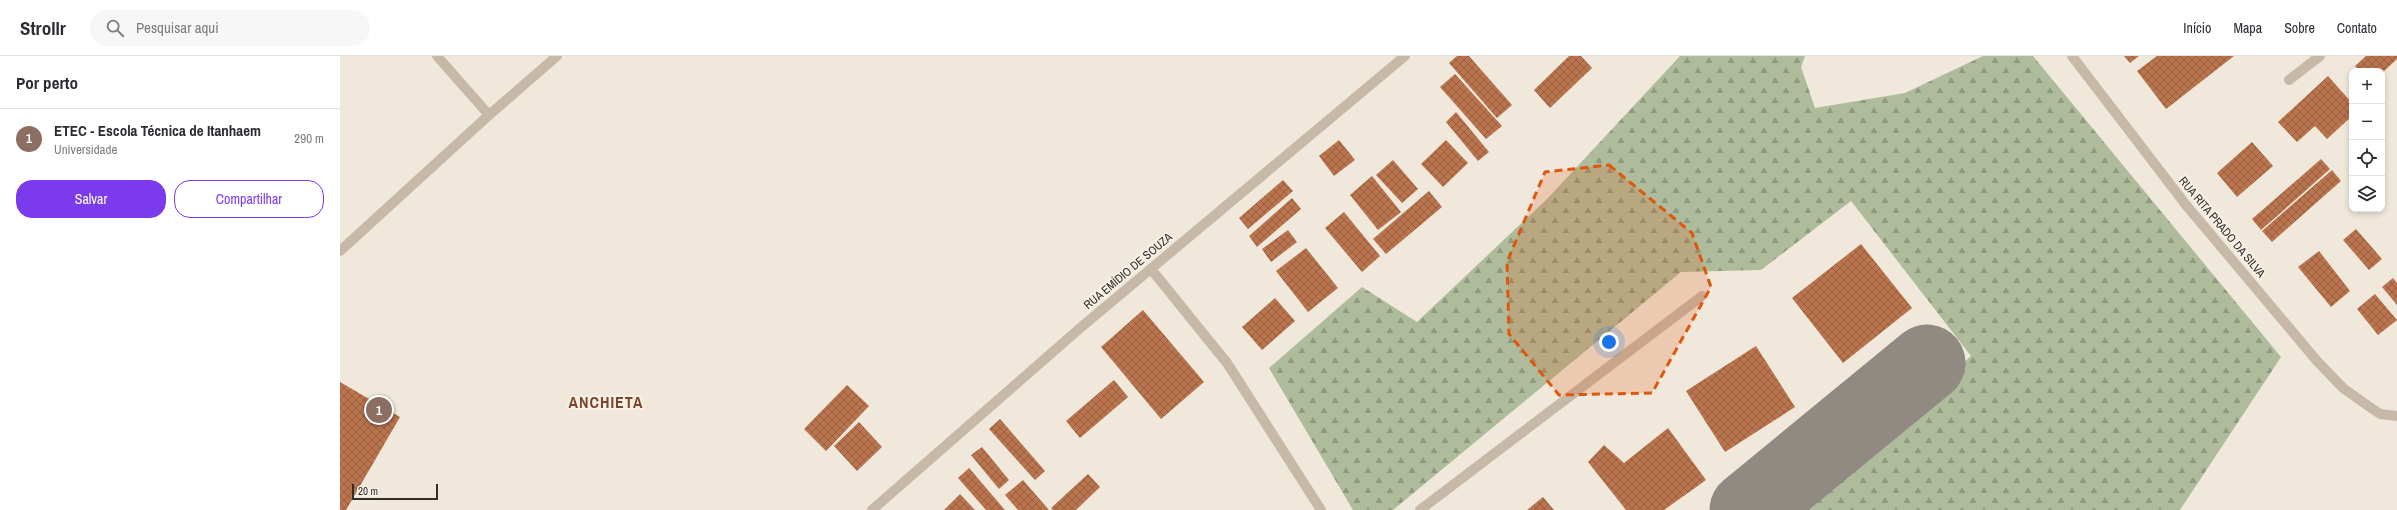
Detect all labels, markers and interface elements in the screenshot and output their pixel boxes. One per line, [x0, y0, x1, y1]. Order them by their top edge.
search box [90, 10, 370, 46]
text: Strollr [20, 15, 66, 41]
icon: search [104, 17, 126, 39]
text: Pesquisar aqui [136, 17, 219, 38]
text: Início [2183, 19, 2211, 37]
text: Mapa [2233, 19, 2262, 37]
text: Sobre [2284, 19, 2315, 37]
text: Contato [2337, 19, 2377, 37]
map controls [2349, 68, 2385, 212]
button: + [2349, 68, 2385, 104]
text: Por perto [16, 71, 78, 94]
button: − [2349, 104, 2385, 140]
text: ETEC - Escola Técnica de Itanhaem [54, 120, 261, 141]
text: 1 [26, 130, 32, 147]
text: 290 m [294, 130, 324, 147]
button: locate [2349, 140, 2385, 176]
text: Universidade [54, 141, 117, 158]
street label: RUA RITA PRADO DA SILVA [2175, 173, 2269, 281]
button: layers [2349, 176, 2385, 212]
button: Salvar [16, 180, 166, 218]
button: Compartilhar [174, 180, 324, 218]
street label: RUA EMÍDIO DE SOUZA [1080, 229, 1176, 313]
your location [1599, 332, 1619, 352]
district label: ANCHIETA [569, 391, 643, 413]
pin: 1 [366, 395, 392, 425]
scale bar [352, 482, 438, 501]
text: 20 m [358, 484, 378, 498]

